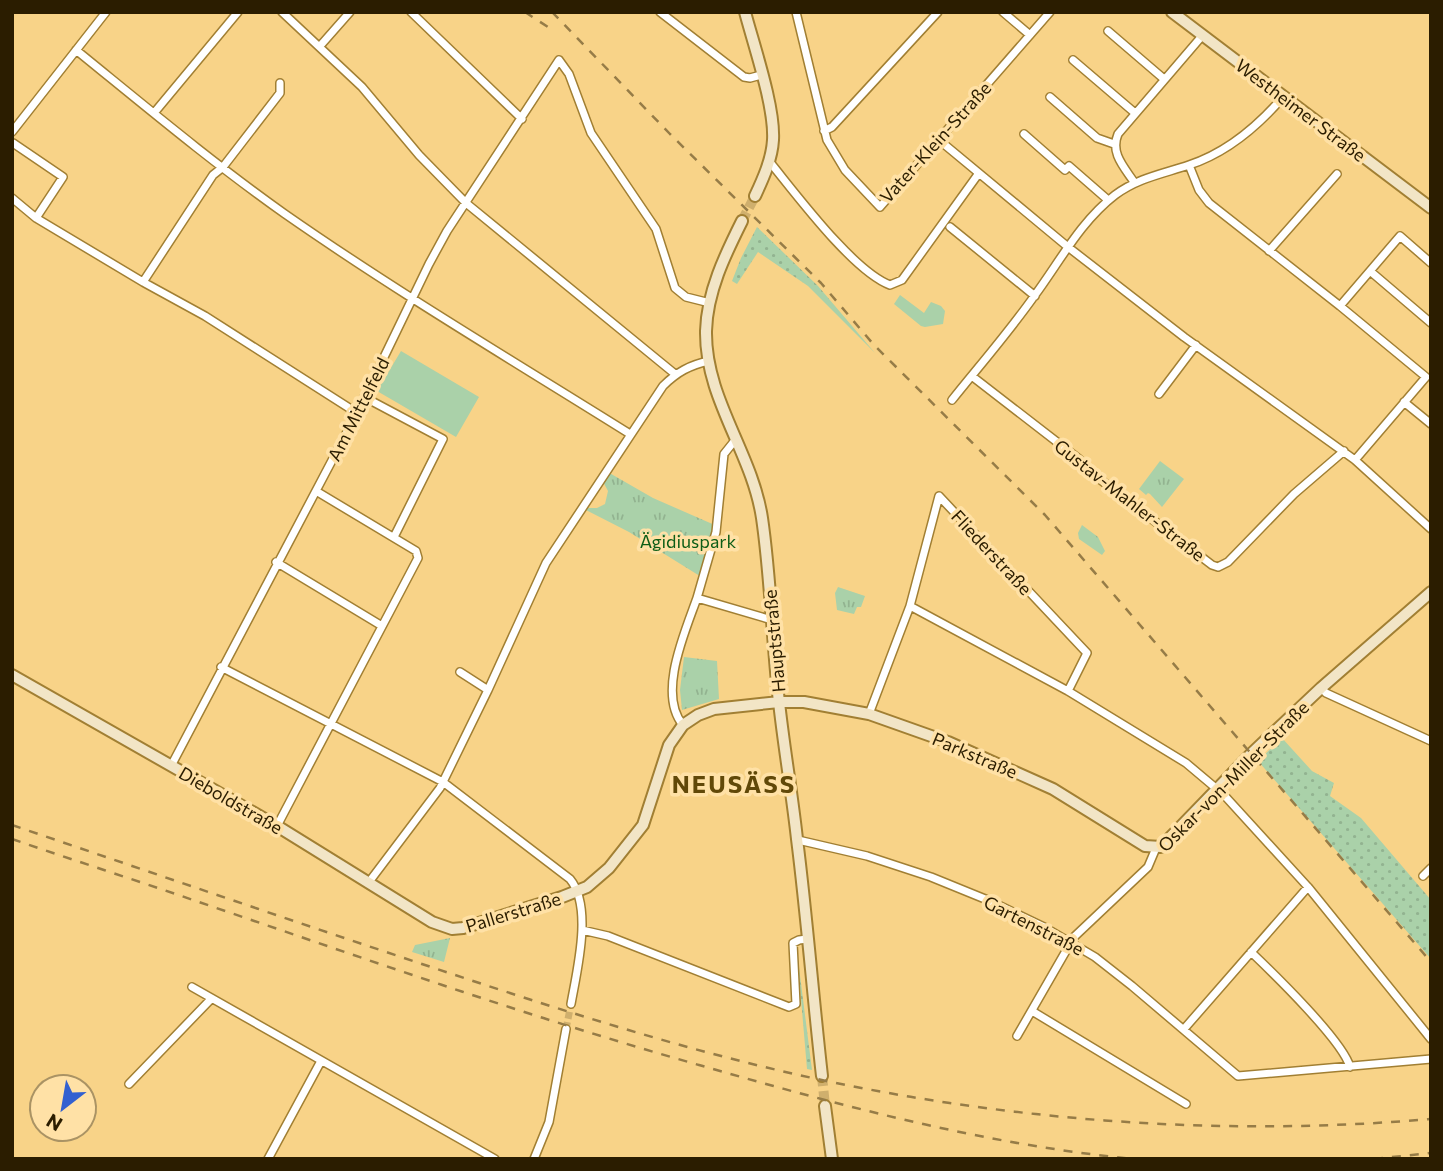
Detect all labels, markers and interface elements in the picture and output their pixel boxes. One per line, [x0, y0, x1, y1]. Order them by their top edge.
street label: Westheimer Straße [1232, 54, 1370, 166]
street label: Vater-Klein-Straße [875, 77, 995, 207]
street label: Am Mittelfeld [322, 354, 394, 464]
street label: Gustav-Mahler-Straße [1050, 434, 1210, 566]
street label: Fliederstraße [947, 505, 1037, 599]
park label: Ägidiuspark [640, 530, 737, 552]
street label: Hauptstraße [759, 589, 789, 693]
street label: Oskar-von-Miller-Straße [1153, 696, 1313, 856]
street label: Parkstraße [929, 727, 1021, 783]
street label: Dieboldstraße [175, 761, 287, 839]
district label: NEUSÄSS [672, 769, 796, 798]
street label: Pallerstraße [463, 887, 563, 937]
street label: Gartenstraße [980, 890, 1088, 960]
north arrow [28, 1073, 98, 1143]
text: N [42, 1109, 66, 1137]

